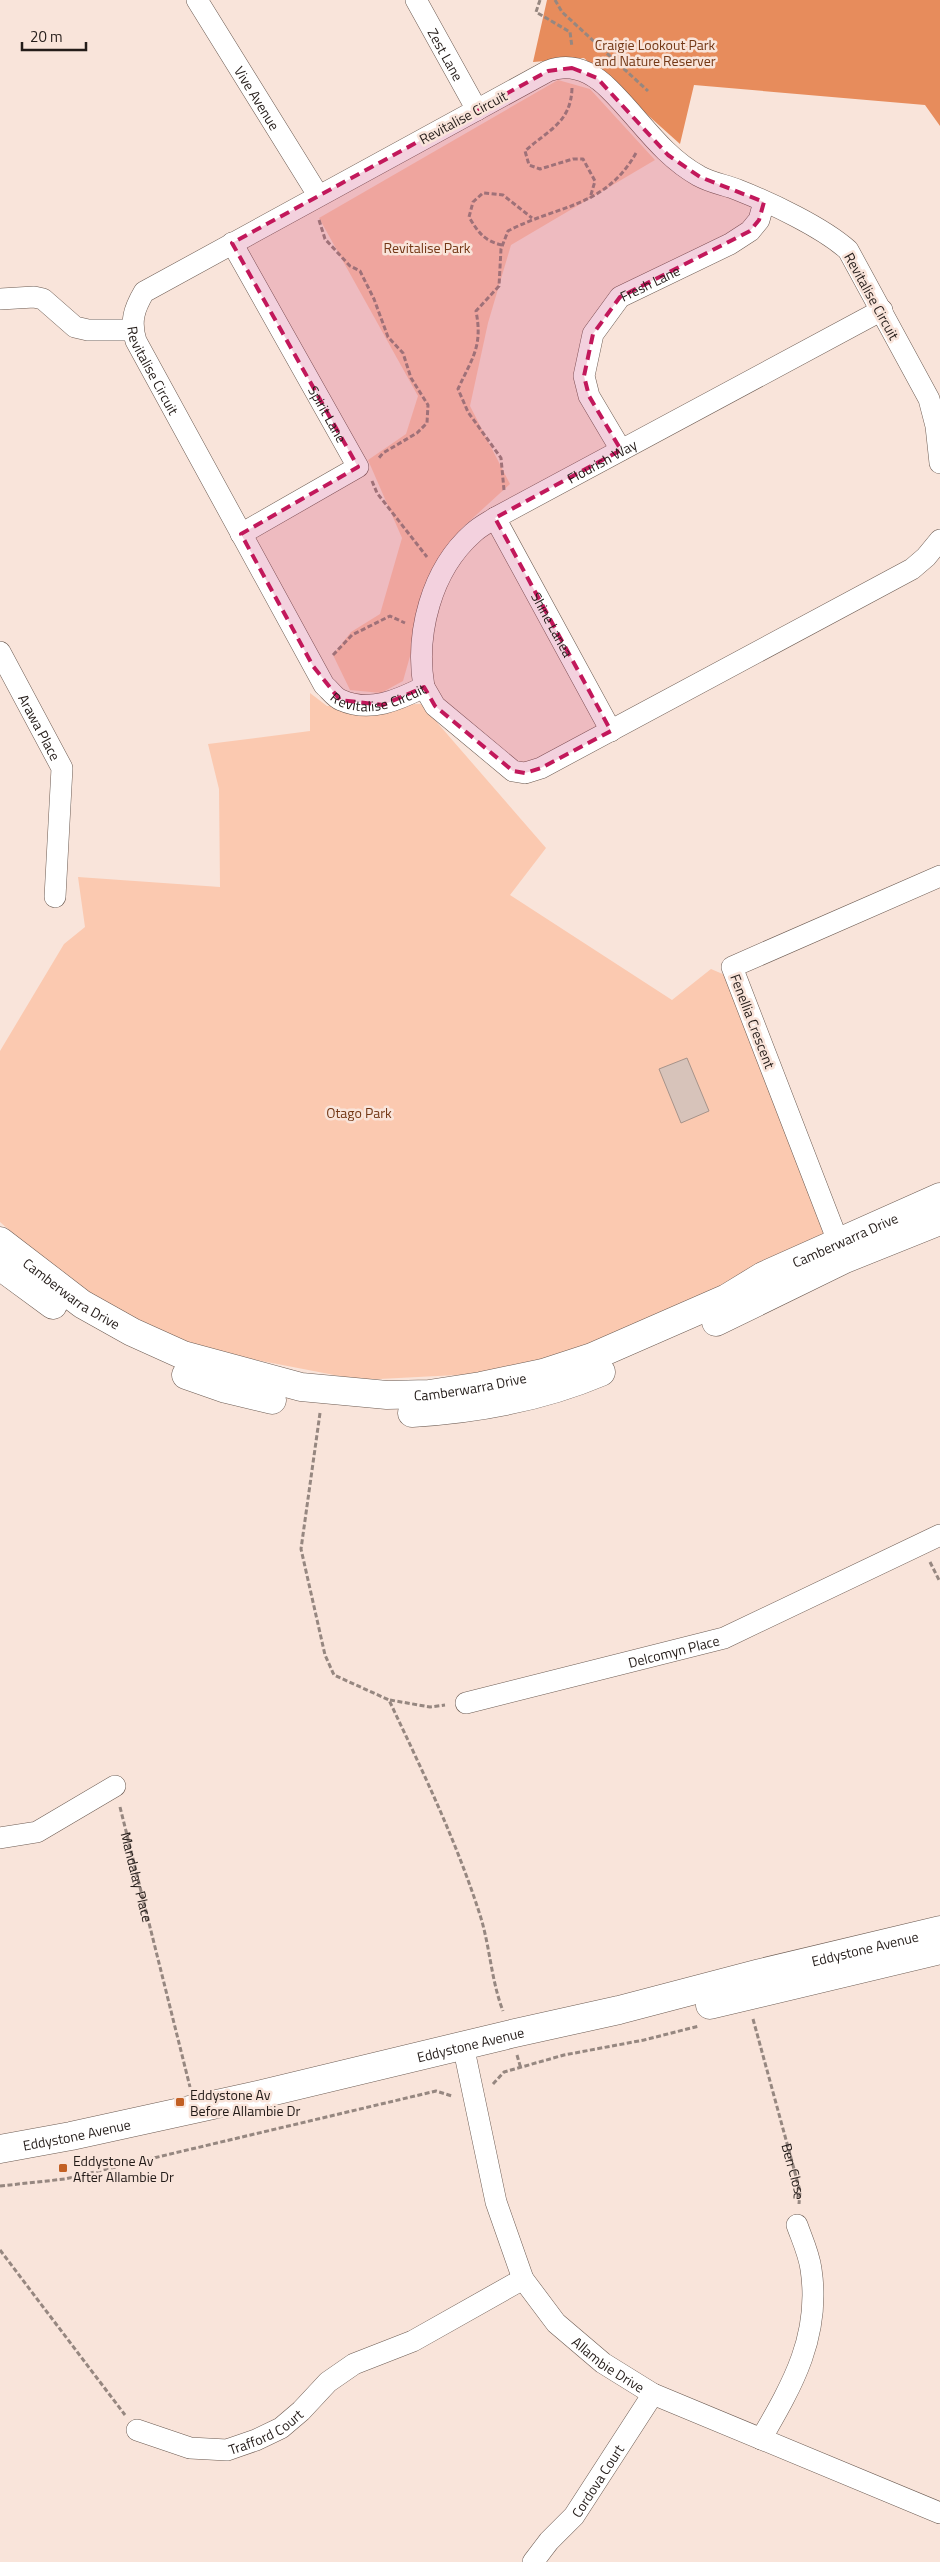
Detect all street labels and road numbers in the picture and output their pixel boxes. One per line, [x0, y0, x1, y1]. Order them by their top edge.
street label: Zest Lane [423, 24, 469, 84]
street label: Vive Avenue [230, 62, 285, 134]
street label: Revitalise Circuit [415, 85, 511, 149]
street label: Revitalise Circuit [839, 248, 905, 344]
street label: Fresh Lane [616, 259, 683, 306]
street label: Revitalise Circuit [123, 325, 185, 418]
street label: Spirit Lane [304, 382, 353, 446]
street label: Flourish Way [563, 433, 641, 488]
street label: Shine Lanea [527, 588, 579, 661]
street label: Revitalise Circuit [326, 677, 429, 716]
street label: Arawa Place [14, 690, 66, 764]
street label: Fenellia Crescent [725, 971, 781, 1071]
street label: Camberwarra Drive [789, 1207, 901, 1272]
street label: Camberwarra Drive [19, 1252, 124, 1334]
street label: Camberwarra Drive [414, 1366, 528, 1405]
street label: Delcomyn Place [626, 1629, 721, 1672]
street label: Mandalay Place [116, 1829, 159, 1924]
street label: Eddystone Avenue [809, 1925, 920, 1971]
street label: Eddystone Avenue [415, 2021, 526, 2067]
street label: Eddystone Avenue [21, 2113, 132, 2155]
street label: Ben Close [777, 2141, 811, 2201]
street label: Allambie Drive [568, 2331, 649, 2397]
street label: Trafford Court [225, 2403, 307, 2459]
street label: Cordova Court [566, 2440, 628, 2521]

